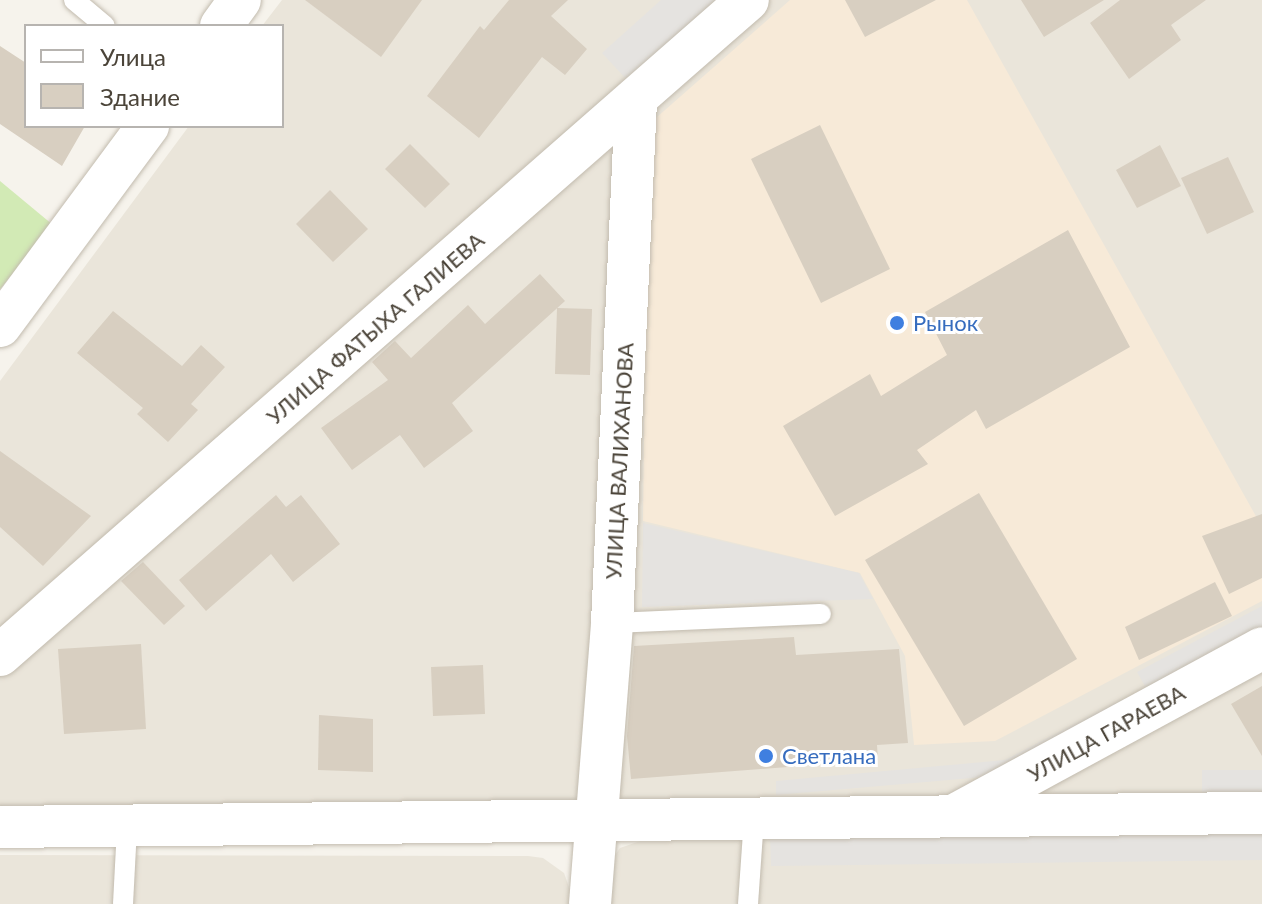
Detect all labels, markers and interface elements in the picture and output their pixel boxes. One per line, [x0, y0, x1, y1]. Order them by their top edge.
legend [24, 24, 284, 128]
text: Улица [100, 42, 166, 71]
text: Здание [100, 82, 180, 111]
street label: УЛИЦА ФАТЫХА ГАЛИЕВА [261, 226, 489, 430]
place label: Рынок [913, 310, 978, 336]
marker: Рынок [888, 314, 906, 332]
street label: УЛИЦА ВАЛИХАНОВА [600, 342, 638, 580]
street label: УЛИЦА ГАРАЕВА [1023, 679, 1189, 787]
place label: Светлана [782, 743, 876, 769]
marker: Светлана [757, 747, 775, 765]

